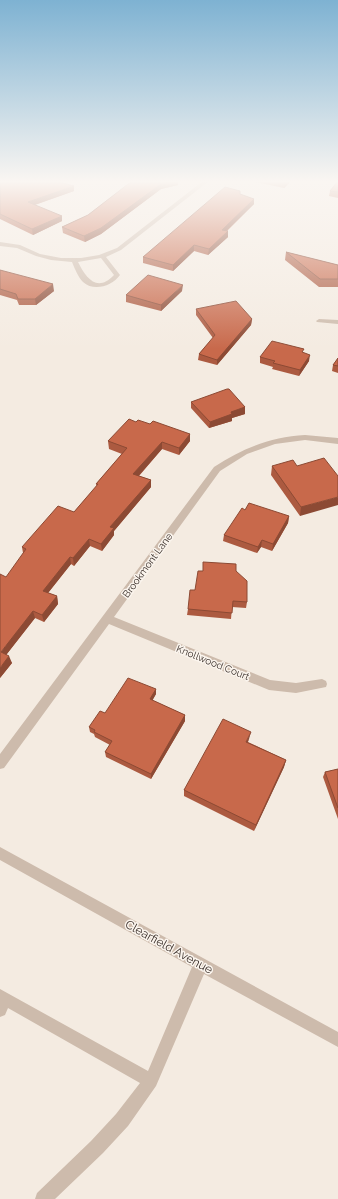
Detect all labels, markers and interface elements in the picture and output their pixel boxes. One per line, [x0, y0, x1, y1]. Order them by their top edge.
street label: Brookmont Lane [120, 531, 175, 600]
street label: Knollwood Court [175, 643, 251, 682]
street label: Clearfield Avenue [123, 917, 215, 977]

